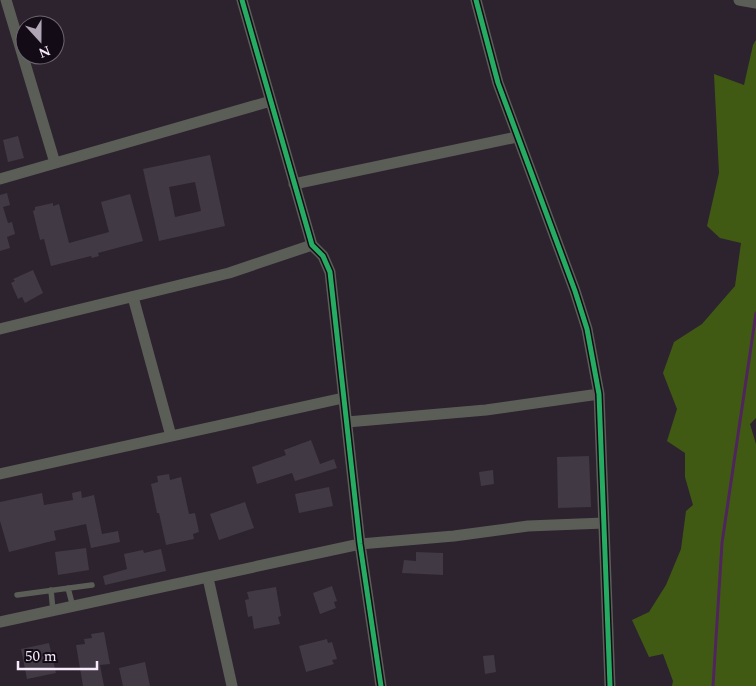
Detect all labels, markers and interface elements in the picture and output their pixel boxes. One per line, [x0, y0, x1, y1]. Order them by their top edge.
north arrow [15, 15, 65, 65]
text: N [35, 40, 54, 64]
scale bar [18, 638, 96, 670]
text: 50 m [25, 645, 57, 668]

